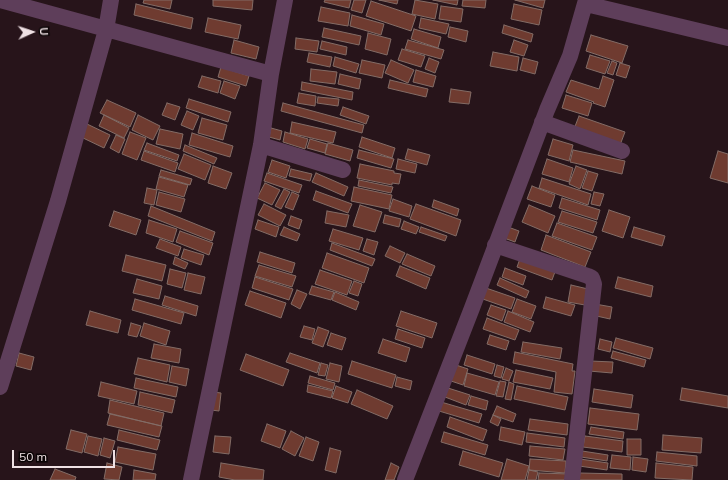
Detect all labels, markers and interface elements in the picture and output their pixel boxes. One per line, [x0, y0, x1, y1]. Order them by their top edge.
north arrow [12, 12, 52, 52]
text: U [37, 27, 51, 36]
scale bar [14, 442, 117, 468]
text: 50 m [19, 449, 47, 464]

